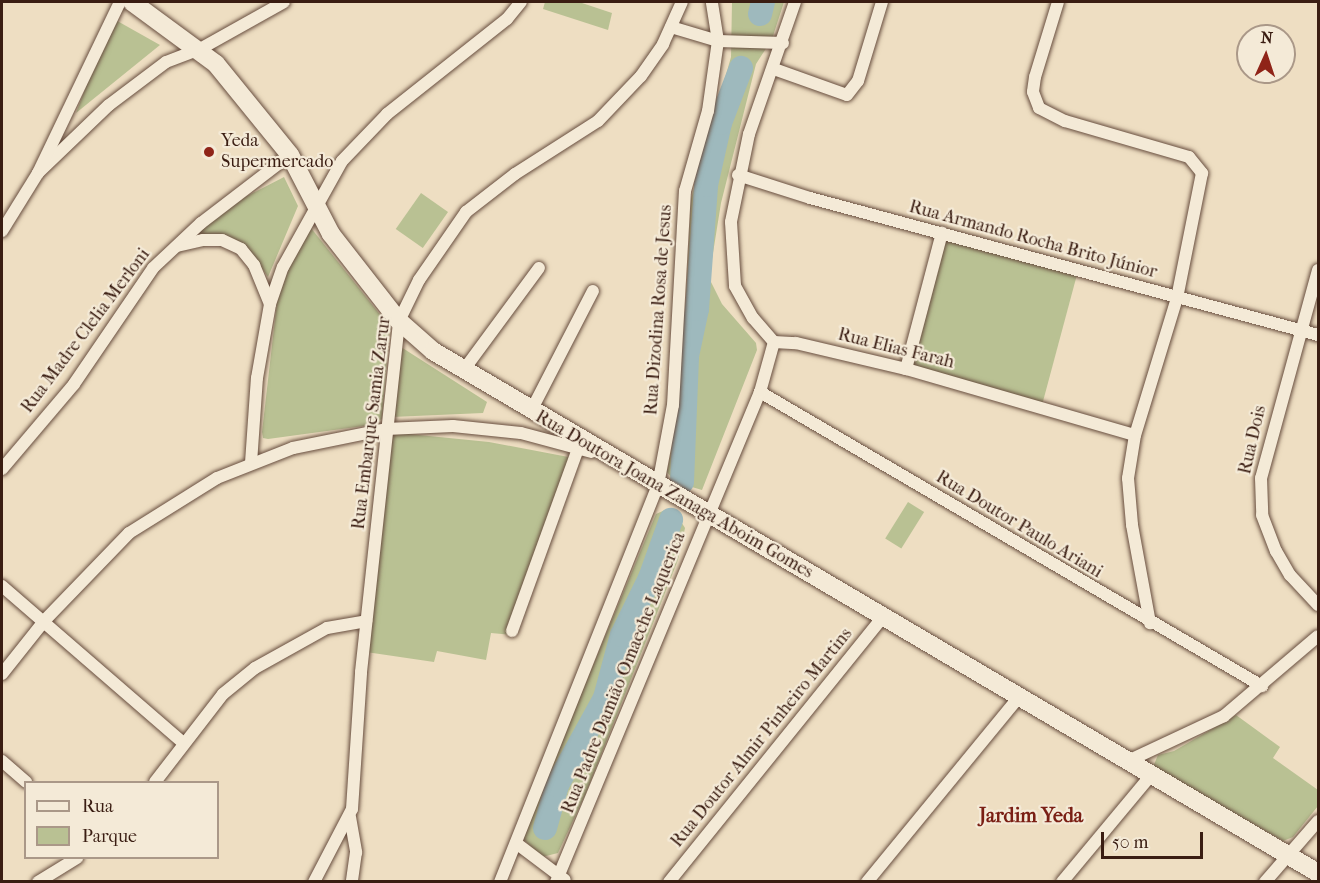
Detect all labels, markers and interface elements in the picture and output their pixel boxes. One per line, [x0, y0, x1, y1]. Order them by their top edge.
north arrow [1236, 24, 1296, 84]
text: N [1260, 28, 1273, 47]
place label: Yeda Supermercado [221, 131, 333, 174]
marker: Yeda Supermercado [202, 145, 216, 159]
street label: Rua Armando Rocha Brito Júnior [907, 196, 1159, 284]
street label: Rua Dizodina Rosa de Jesus [641, 204, 677, 416]
street label: Rua Madre Clelia Merloni [17, 244, 155, 418]
street label: Rua Embarque Samia Zarur [348, 315, 396, 531]
street label: Rua Elias Farah [836, 324, 956, 374]
street label: Rua Dois [1235, 404, 1271, 476]
street label: Rua Doutora Joana Zanaga Aboim Gomes [531, 406, 817, 584]
street label: Rua Doutor Paulo Ariani [932, 467, 1106, 583]
street label: Rua Padre Damião Omaeche Laquerica [557, 529, 691, 817]
street label: Rua Doutor Almir Pinheiro Martins [667, 624, 857, 852]
legend [24, 781, 219, 859]
text: Rua [82, 796, 113, 817]
district label: Jardim Yeda [979, 803, 1083, 827]
scale bar [1104, 820, 1206, 858]
text: Parque [82, 826, 137, 847]
text: 50 m [1112, 832, 1148, 853]

